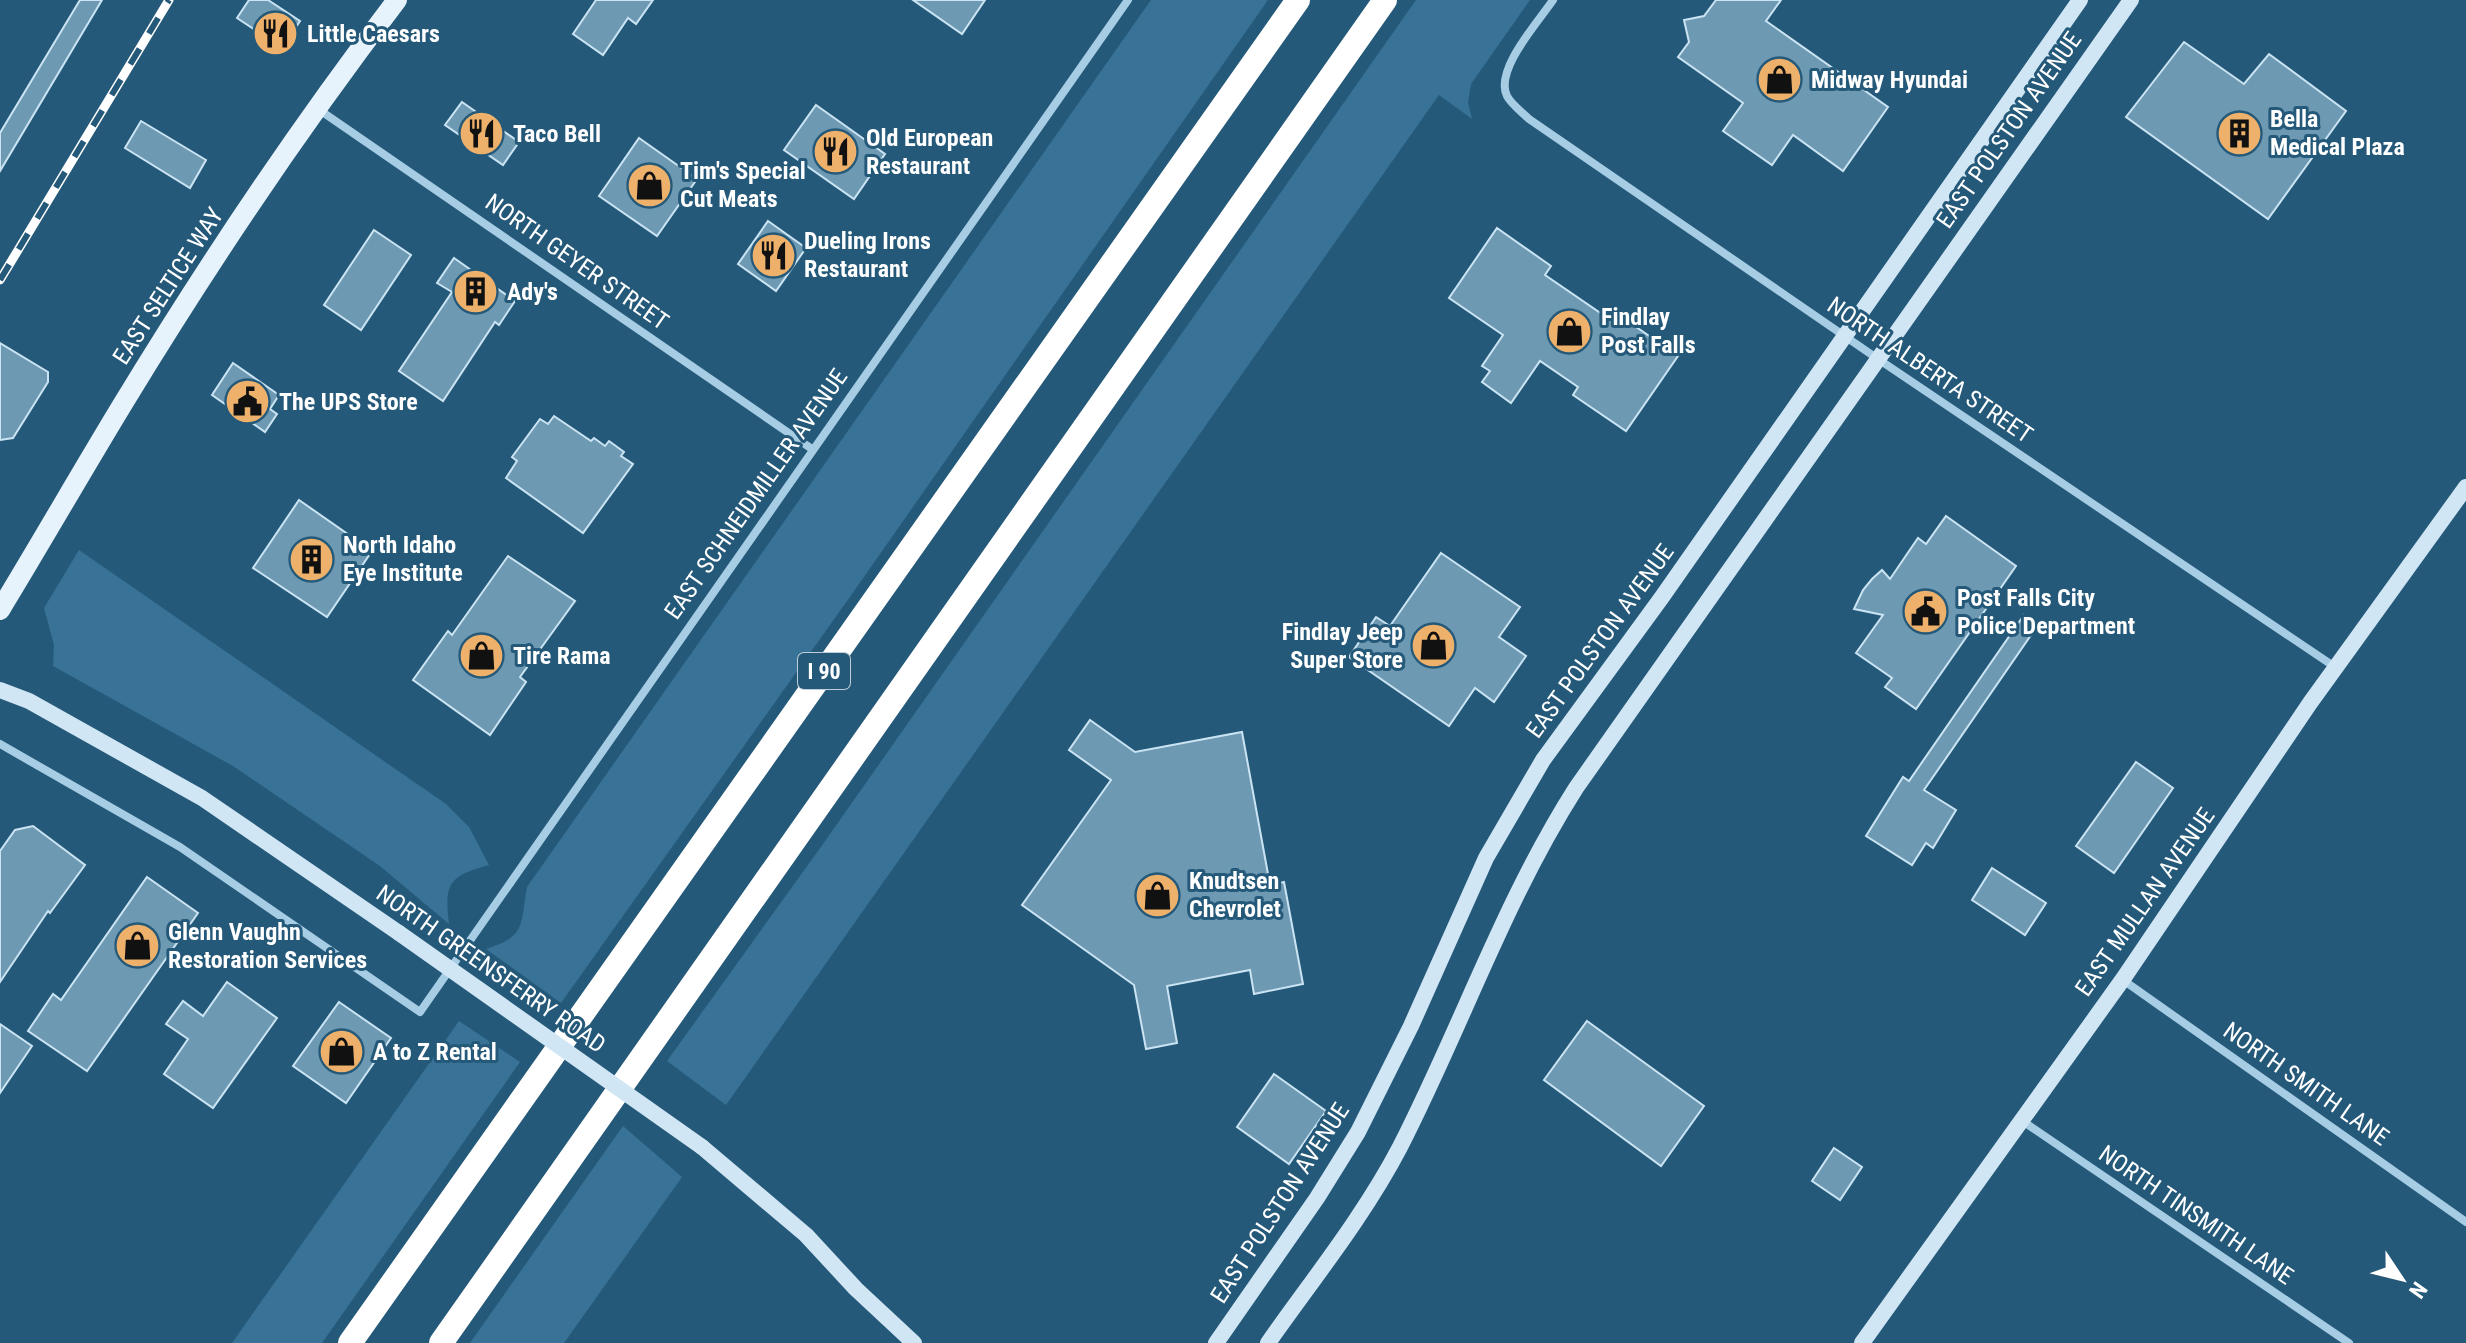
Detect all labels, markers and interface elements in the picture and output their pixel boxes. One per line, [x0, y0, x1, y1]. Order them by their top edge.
restaurant icon: Little Caesars [252, 10, 300, 58]
place label: Little Caesars [307, 20, 440, 48]
street label: EAST POLSTON AVENUE [1931, 27, 2087, 233]
shop icon: Midway Hyundai [1756, 56, 1804, 104]
place label: Midway Hyundai [1811, 66, 1968, 94]
place label: Bella Medical Plaza [2270, 105, 2405, 161]
building icon: Bella Medical Plaza [2215, 109, 2263, 157]
restaurant icon: Taco Bell [458, 110, 506, 158]
place label: Taco Bell [513, 120, 601, 148]
place label: Old European Restaurant [866, 124, 993, 180]
restaurant icon: Old European Restaurant [811, 128, 859, 176]
place label: Tim's Special Cut Meats [680, 157, 806, 213]
shop icon: Tim's Special Cut Meats [625, 161, 673, 209]
street label: NORTH GEYER STREET [480, 188, 674, 336]
street label: EAST SELTICE WAY [107, 202, 229, 370]
place label: Dueling Irons Restaurant [804, 227, 931, 283]
restaurant icon: Dueling Irons Restaurant [749, 231, 797, 279]
building icon: Ady's [452, 268, 500, 316]
place label: Ady's [507, 278, 558, 306]
street label: NORTH ALBERTA STREET [1822, 291, 2038, 449]
place label: Findlay Post Falls [1601, 303, 1696, 359]
shop icon: Findlay Post Falls [1546, 307, 1594, 355]
street label: EAST SCHNEIDMILLER AVENUE [659, 364, 853, 624]
public building icon: The UPS Store [224, 378, 272, 426]
place label: The UPS Store [279, 388, 418, 416]
place label: North Idaho Eye Institute [343, 531, 463, 587]
building icon: North Idaho Eye Institute [288, 535, 336, 583]
street label: EAST POLSTON AVENUE [1520, 539, 1680, 743]
place label: Post Falls City Police Department [1957, 584, 2135, 640]
public building icon: Post Falls City Police Department [1902, 588, 1950, 636]
place label: Findlay Jeep Super Store [1282, 618, 1403, 674]
shop icon: Findlay Jeep Super Store [1410, 622, 1458, 670]
shop icon: Tire Rama [458, 632, 506, 680]
place label: Tire Rama [513, 642, 611, 670]
road number: I 90 [798, 653, 850, 689]
street label: EAST MULLAN AVENUE [2070, 803, 2220, 1001]
place label: Knudtsen Chevrolet [1189, 867, 1281, 923]
shop icon: Knudtsen Chevrolet [1134, 871, 1182, 919]
street label: NORTH GREENSFERRY ROAD [371, 879, 611, 1059]
place label: Glenn Vaughn Restoration Services [168, 918, 367, 974]
shop icon: Glenn Vaughn Restoration Services [113, 922, 161, 970]
street label: NORTH SMITH LANE [2218, 1017, 2394, 1152]
shop icon: A to Z Rental [318, 1028, 366, 1076]
place label: A to Z Rental [373, 1038, 497, 1066]
street label: EAST POLSTON AVENUE [1205, 1098, 1355, 1308]
street label: NORTH TINSMITH LANE [2094, 1140, 2299, 1290]
north arrow [2362, 1239, 2442, 1319]
text: N [2404, 1277, 2432, 1303]

